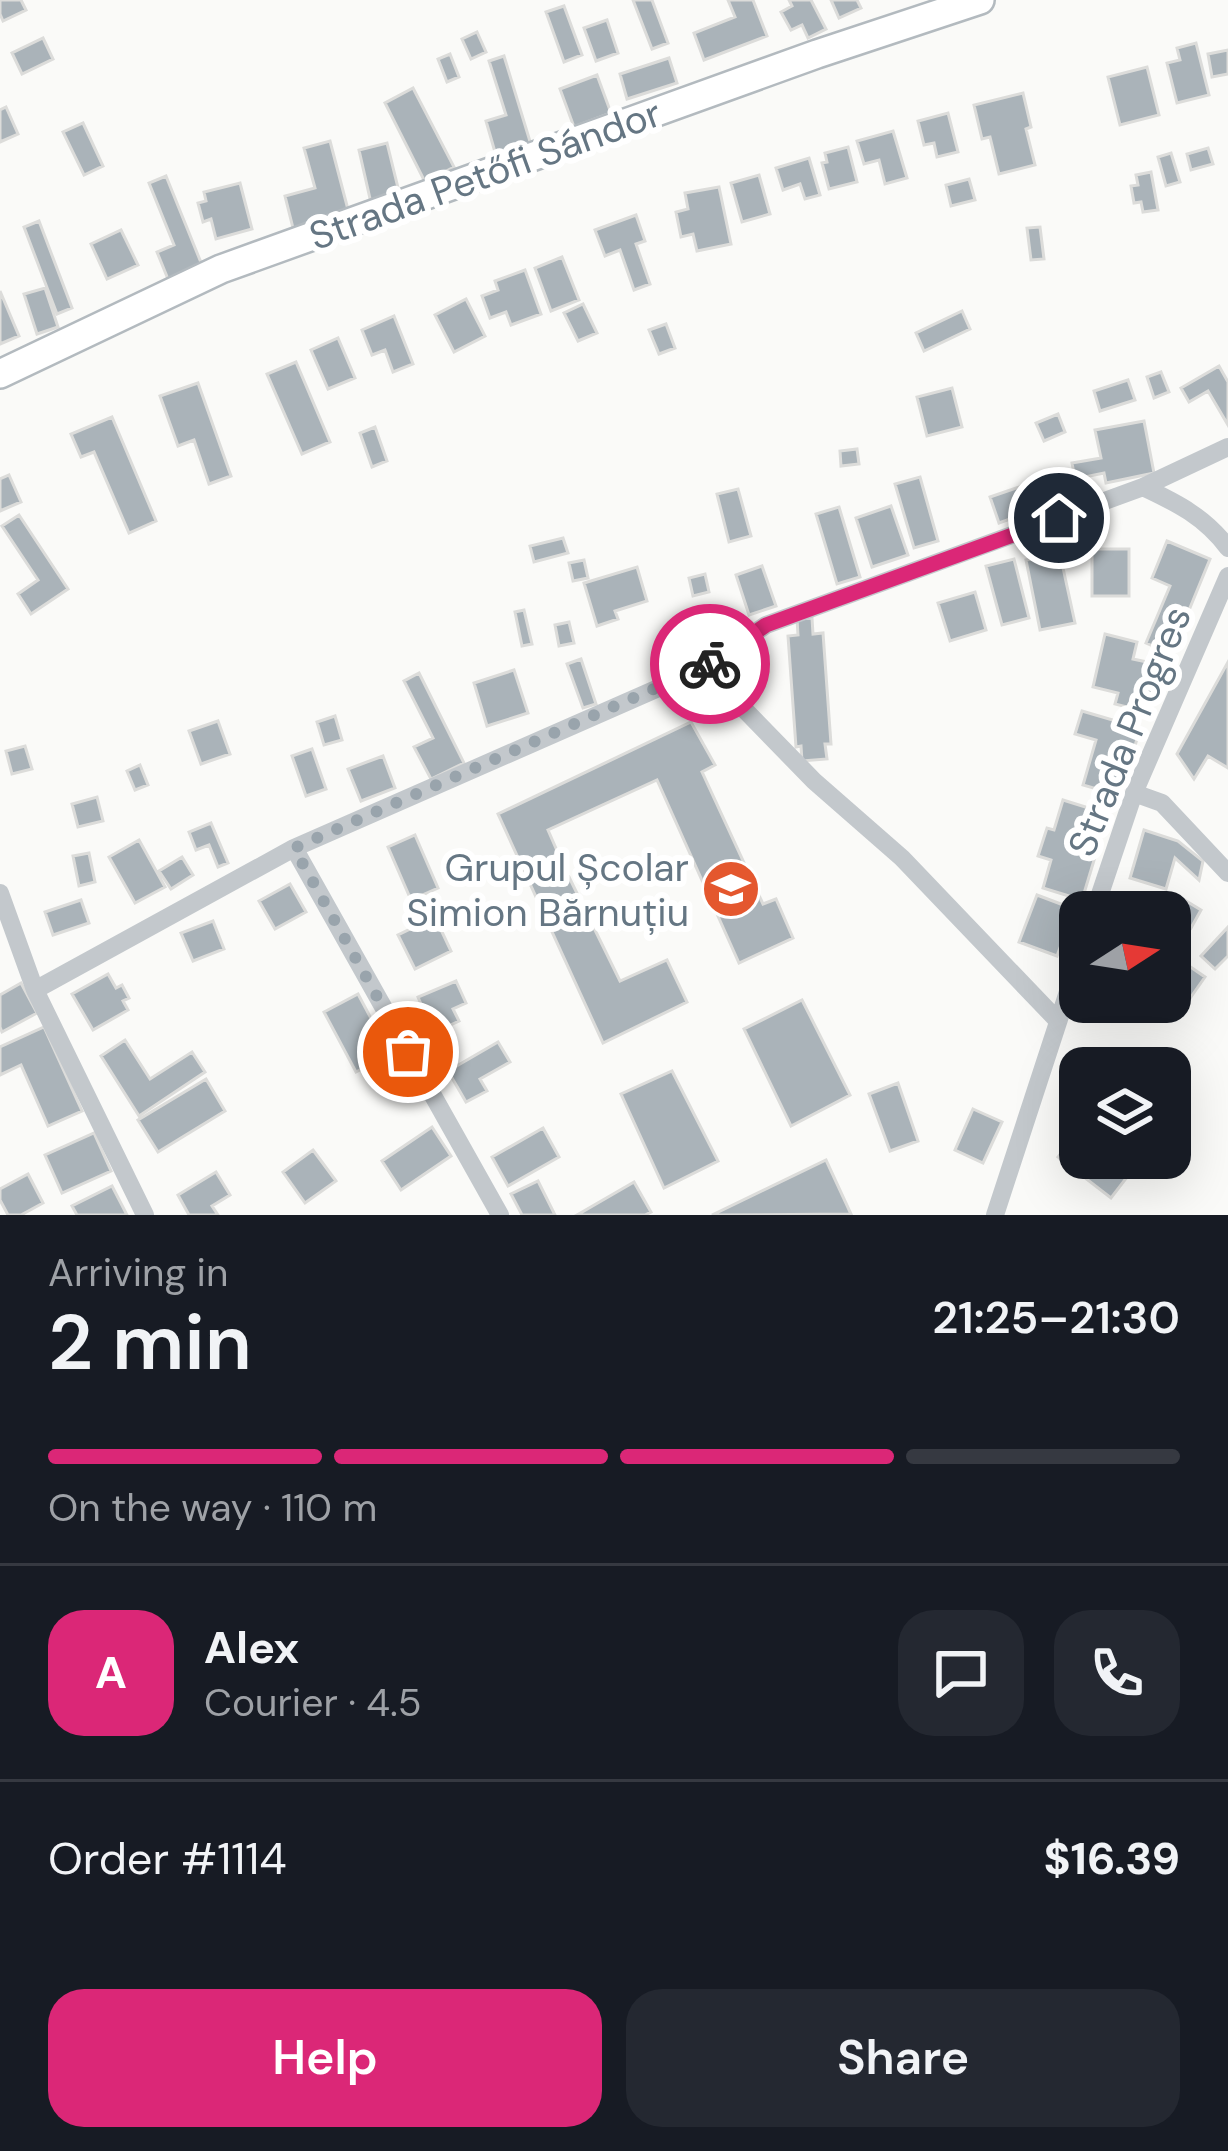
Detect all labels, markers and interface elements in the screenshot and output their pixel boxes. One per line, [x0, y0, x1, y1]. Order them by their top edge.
street label: Strada Petőfi Sándor [302, 87, 668, 262]
pin [1008, 467, 1110, 569]
icon: home [1026, 485, 1092, 551]
street label: Strada Progres [1056, 599, 1203, 864]
courier [650, 604, 770, 724]
icon: bike [677, 631, 743, 697]
place label: Grupul Școlar Simion Bărnuțiu [406, 842, 689, 938]
school or university icon: Grupul Școlar Simion Bărnuțiu [700, 858, 762, 920]
north arrow [1059, 891, 1191, 1023]
map controls [1059, 891, 1191, 1179]
pin [357, 1001, 459, 1103]
icon: bag [375, 1019, 441, 1085]
button: layers [1059, 1047, 1191, 1179]
text: Arriving in [48, 1247, 228, 1298]
text: 21:25–21:30 [932, 1288, 1180, 1347]
text: 2 min [48, 1292, 252, 1393]
text: On the way · 110 m [48, 1482, 377, 1533]
button: chat [898, 1610, 1024, 1736]
button: phone [1054, 1610, 1180, 1736]
text: Alex [204, 1618, 299, 1677]
text: A [95, 1643, 127, 1702]
text: Courier · 4.5 [204, 1677, 421, 1728]
text: Order #1114 [48, 1829, 287, 1888]
text: $16.39 [1043, 1829, 1180, 1888]
button: Help [48, 1989, 602, 2127]
button: Share [626, 1989, 1180, 2127]

